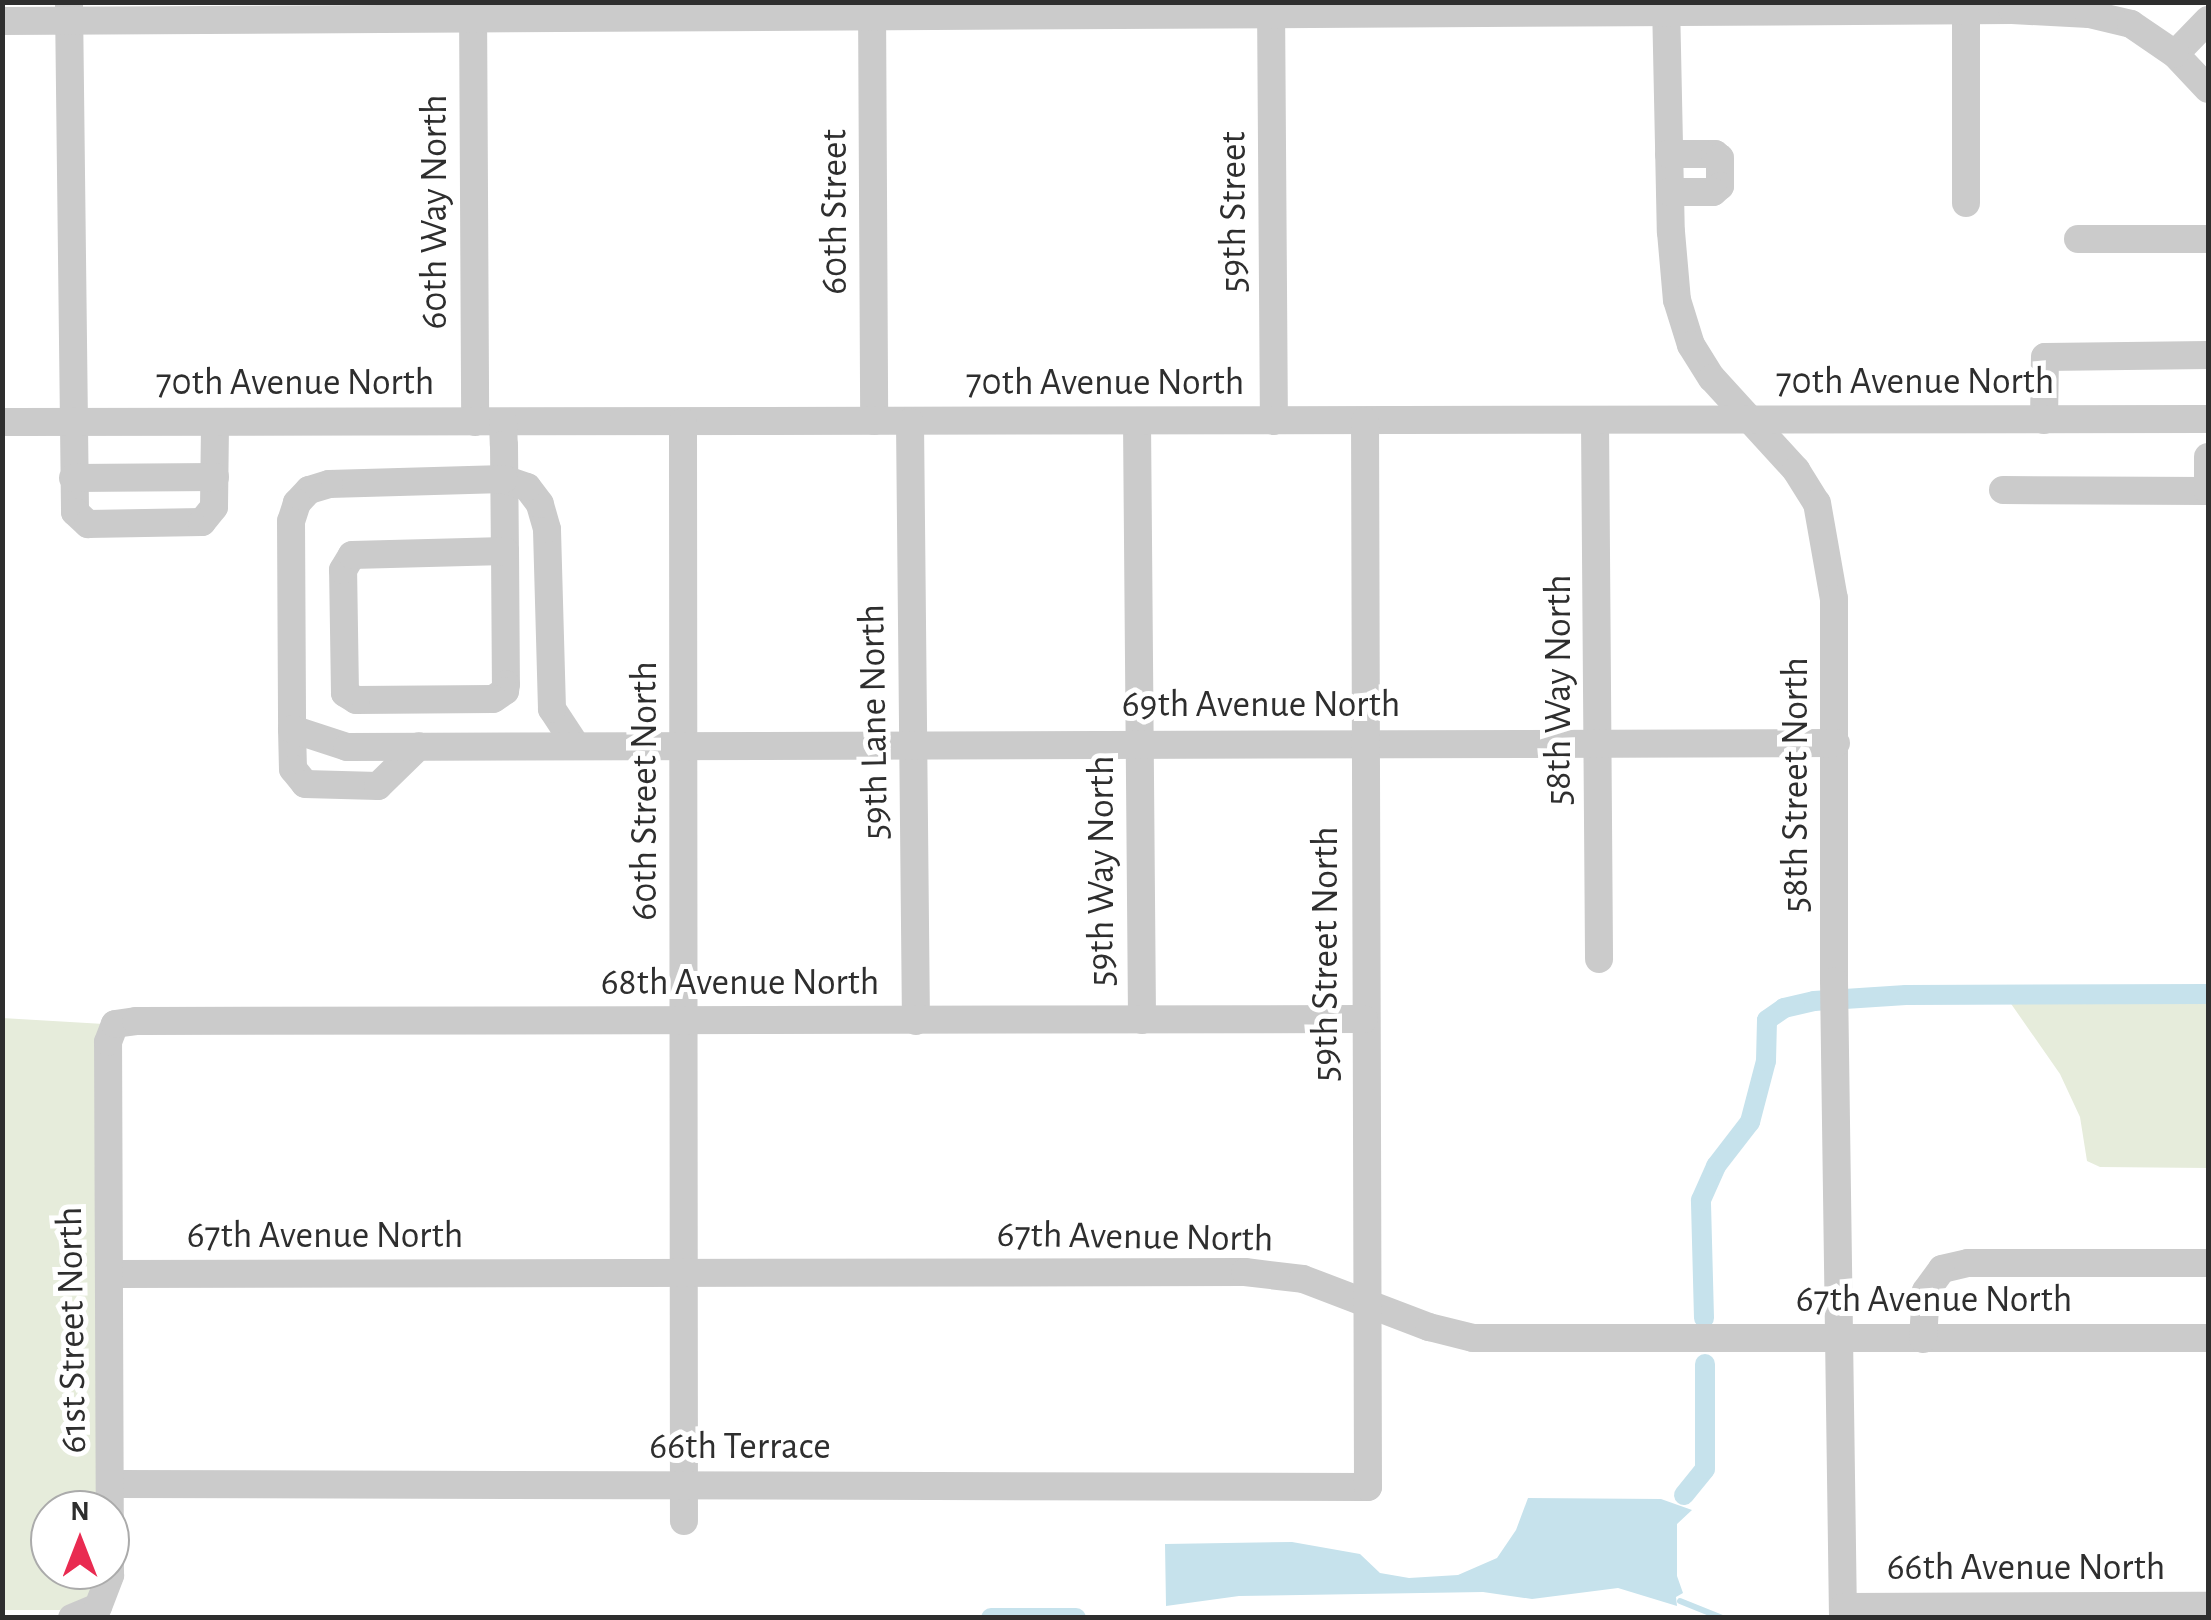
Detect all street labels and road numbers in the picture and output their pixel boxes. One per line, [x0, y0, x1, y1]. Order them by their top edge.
street label: 60th Way North [413, 94, 459, 330]
street label: 60th Street [813, 129, 859, 295]
street label: 59th Street [1212, 131, 1258, 293]
street label: 70th Avenue North [1776, 360, 2054, 406]
street label: 70th Avenue North [156, 361, 434, 407]
street label: 70th Avenue North [966, 361, 1244, 407]
street label: 58th Way North [1537, 574, 1583, 806]
street label: 59th Lane North [850, 604, 900, 840]
street label: 58th Street North [1774, 657, 1820, 913]
street label: 60th Street North [623, 661, 669, 921]
street label: 69th Avenue North [1122, 683, 1400, 729]
street label: 59th Way North [1080, 756, 1126, 986]
street label: 59th Street North [1304, 826, 1350, 1082]
street label: 68th Avenue North [601, 961, 879, 1007]
street label: 61st Street North [48, 1206, 98, 1454]
street label: 67th Avenue North [996, 1213, 1274, 1263]
street label: 67th Avenue North [187, 1214, 463, 1260]
street label: 67th Avenue North [1796, 1278, 2072, 1324]
street label: 66th Terrace [649, 1425, 831, 1471]
street label: 66th Avenue North [1887, 1546, 2165, 1592]

